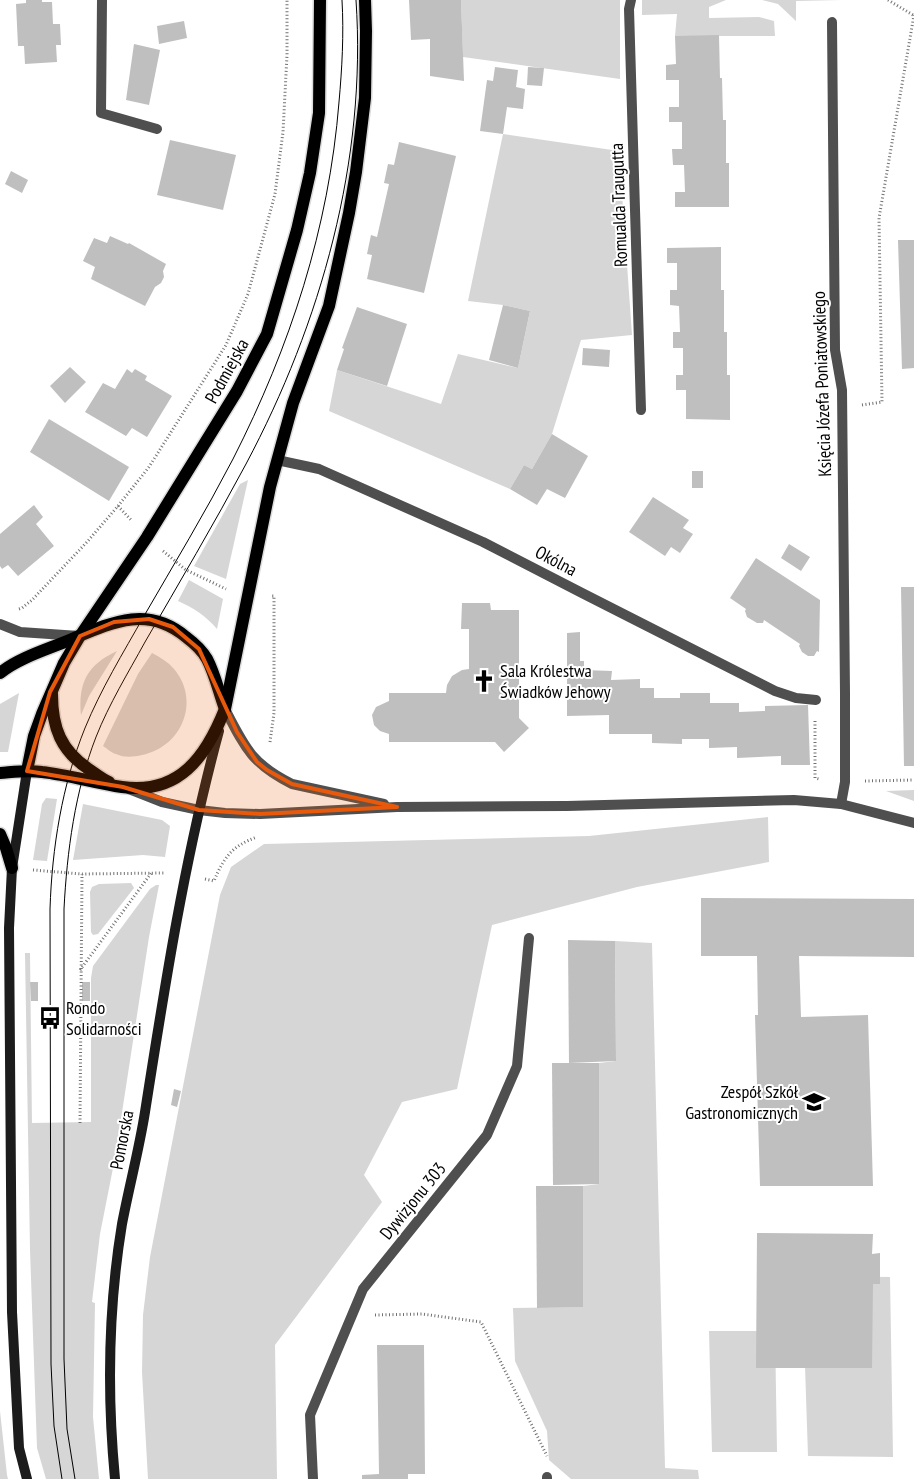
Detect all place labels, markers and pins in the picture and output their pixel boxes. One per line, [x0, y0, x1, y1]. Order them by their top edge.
place label: Sala Królestwa Świadków Jehowy [500, 659, 611, 703]
church icon: Sala Królestwa Świadków Jehowy [471, 668, 497, 694]
place label: Rondo Solidarności [66, 996, 142, 1040]
bus stop icon: Rondo Solidarności [37, 1005, 63, 1031]
place label: Zespół Szkół Gastronomicznych [685, 1080, 799, 1124]
school or university icon: Zespół Szkół Gastronomicznych [801, 1089, 827, 1115]

